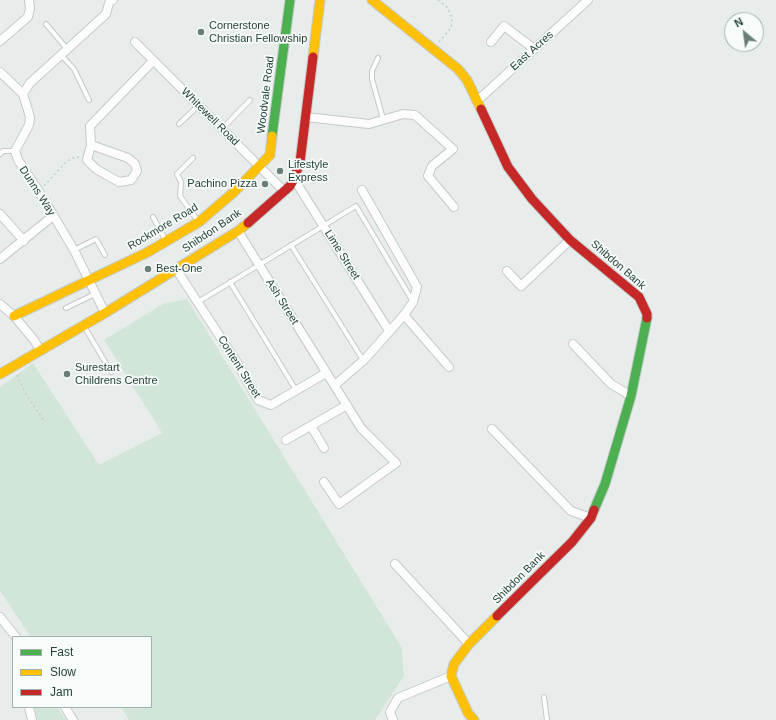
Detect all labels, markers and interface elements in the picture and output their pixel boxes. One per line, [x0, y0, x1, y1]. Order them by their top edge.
north arrow [724, 12, 764, 52]
text: N [732, 15, 745, 30]
place label: Cornerstone Christian Fellowship [209, 19, 307, 45]
marker: Cornerstone Christian Fellowship [196, 27, 206, 37]
street label: East Acres [508, 28, 556, 74]
street label: Woodvale Road [255, 55, 277, 135]
street label: Whitewell Road [178, 85, 242, 149]
place label: Lifestyle Express [288, 158, 328, 184]
street label: Dunns Way [16, 164, 58, 218]
marker: Lifestyle Express [275, 166, 285, 176]
place label: Pachino Pizza [187, 177, 257, 191]
marker: Pachino Pizza [260, 179, 270, 189]
street label: Rockmore Road [126, 201, 200, 253]
street label: Shibdon Bank [180, 206, 244, 256]
street label: Lime Street [321, 228, 363, 282]
street label: Shibdon Bank [588, 238, 648, 292]
place label: Best-One [156, 262, 202, 276]
marker: Best-One [143, 264, 153, 274]
street label: Ash Street [263, 277, 301, 327]
street label: Content Street [215, 333, 263, 401]
place label: Surestart Childrens Centre [75, 361, 158, 387]
marker: Surestart Childrens Centre [62, 369, 72, 379]
street label: Shibdon Bank [490, 549, 548, 607]
legend [12, 636, 152, 708]
text: Fast [50, 645, 73, 659]
text: Slow [50, 665, 76, 679]
text: Jam [50, 685, 73, 699]

